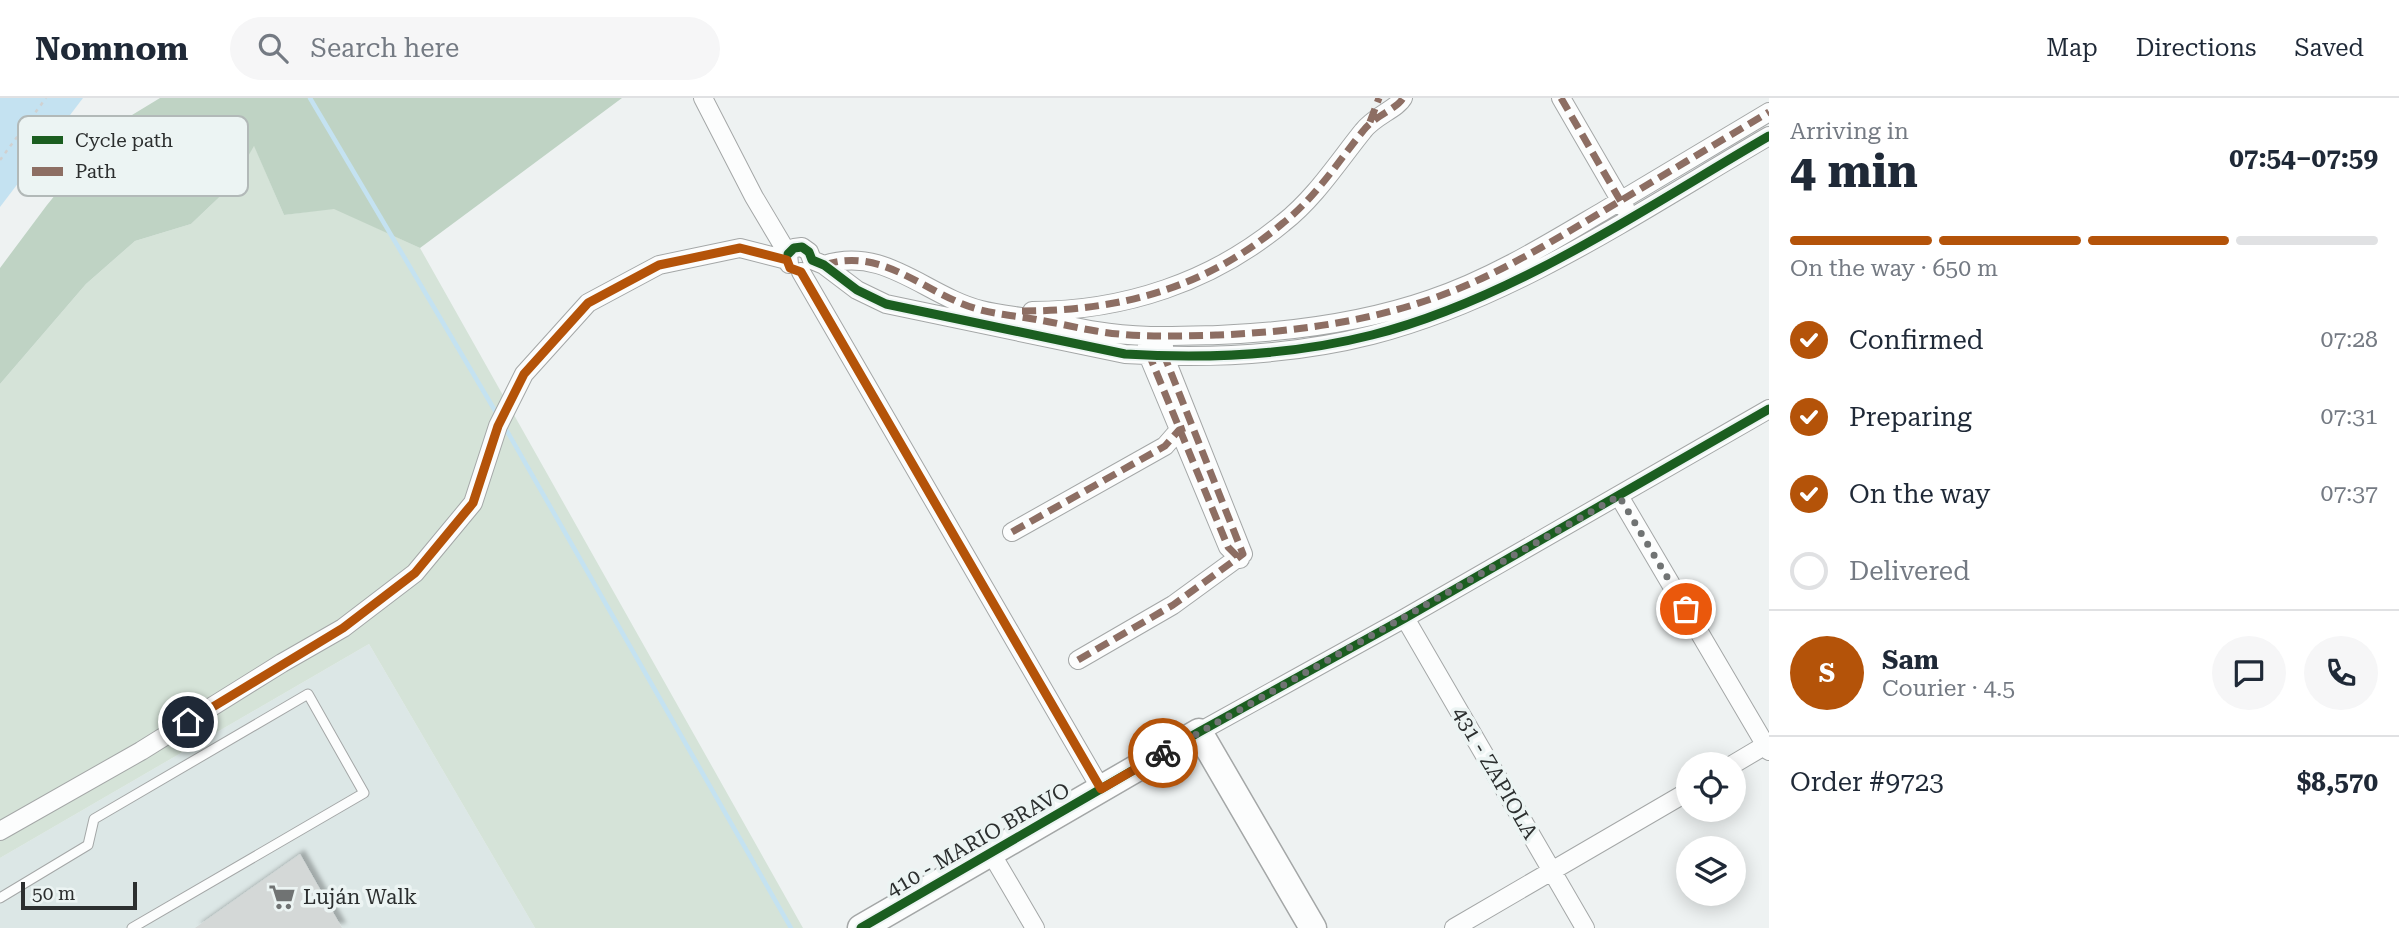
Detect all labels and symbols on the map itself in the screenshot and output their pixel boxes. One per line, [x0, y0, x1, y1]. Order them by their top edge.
legend [18, 116, 248, 196]
text: Cycle path [75, 129, 173, 152]
text: Path [75, 160, 116, 183]
pin [1656, 579, 1716, 639]
pin [158, 692, 218, 752]
street label: 431 - ZAPIOLA [1447, 703, 1543, 844]
courier [1128, 718, 1198, 788]
street label: 410 - MARIO BRAVO [882, 778, 1074, 902]
scale bar [21, 879, 136, 911]
supermarket icon: Luján Walk [267, 882, 297, 912]
place label: Luján Walk [303, 885, 417, 909]

